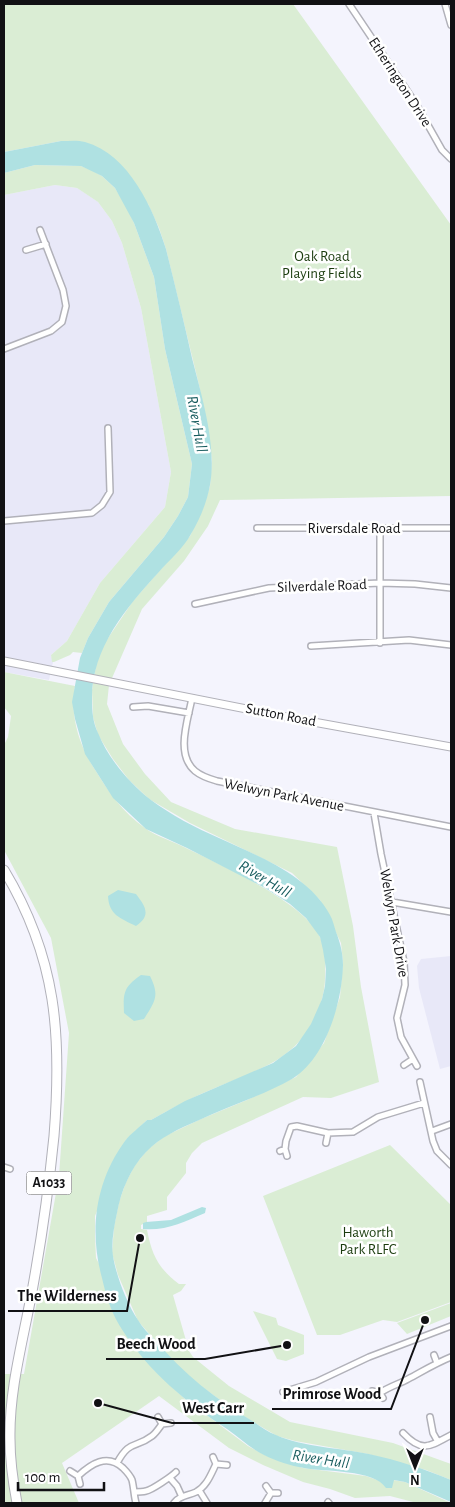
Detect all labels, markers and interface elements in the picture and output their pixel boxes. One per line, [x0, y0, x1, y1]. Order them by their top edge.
street label: Etherington Drive [366, 35, 434, 129]
park label: Oak Road Playing Fields [282, 249, 362, 281]
water label: River Hull [184, 394, 210, 454]
street label: Riversdale Road [307, 521, 401, 536]
street label: Silverdale Road [277, 577, 367, 595]
street label: Sutton Road [245, 701, 318, 729]
street label: Welwyn Park Avenue [223, 776, 345, 814]
water label: River Hull [236, 857, 294, 901]
street label: Welwyn Park Drive [377, 868, 411, 978]
road number: A1033 [27, 1172, 72, 1194]
park label: Haworth Park RLFC [339, 1225, 397, 1257]
callout: The Wilderness [8, 1280, 127, 1311]
text: The Wilderness [17, 1288, 117, 1304]
callout: Beech Wood [106, 1328, 205, 1359]
text: Beech Wood [116, 1336, 196, 1352]
callout: Primrose Wood [272, 1378, 391, 1409]
text: Primrose Wood [283, 1386, 382, 1402]
callout: West Carr [172, 1392, 254, 1423]
text: West Carr [182, 1400, 245, 1416]
north arrow [390, 1442, 440, 1492]
water label: River Hull [291, 1447, 351, 1471]
scale bar [18, 1460, 104, 1492]
text: 100 m [25, 1470, 60, 1485]
text: N [410, 1472, 420, 1486]

